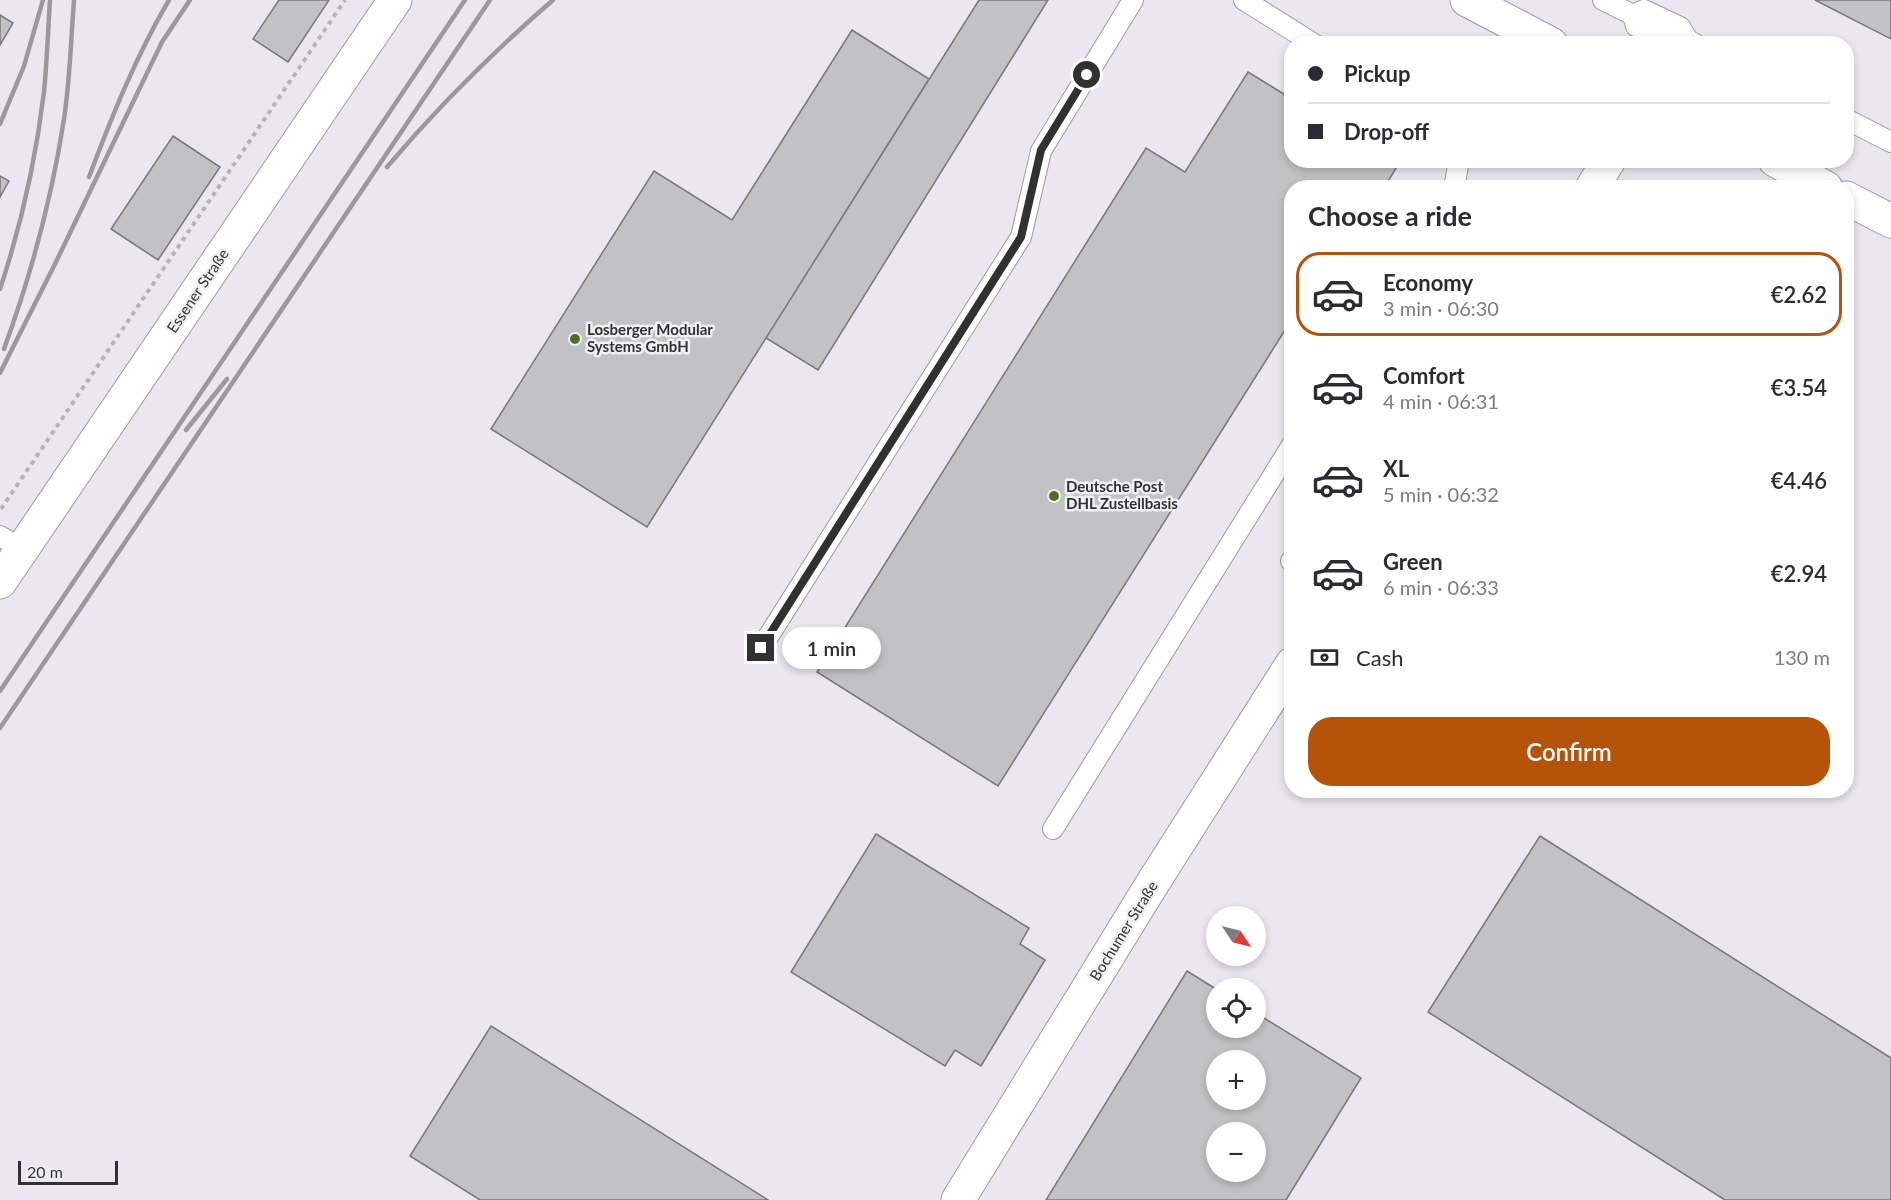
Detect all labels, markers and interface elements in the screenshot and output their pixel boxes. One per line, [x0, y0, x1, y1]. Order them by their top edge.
text: Pickup [1344, 60, 1410, 87]
route start [1073, 61, 1100, 88]
text: Drop-off [1344, 118, 1429, 145]
text: Choose a ride [1308, 199, 1472, 232]
street label: Essener Straße [162, 245, 232, 336]
icon: car [1311, 267, 1365, 321]
text: Economy [1383, 269, 1473, 296]
text: €2.62 [1771, 281, 1827, 308]
text: 3 min · 06:30 [1383, 296, 1499, 320]
place label: Losberger Modular Systems GmbH [587, 320, 713, 355]
marker: Losberger Modular Systems GmbH [568, 332, 582, 346]
icon: car [1311, 360, 1365, 414]
text: Comfort [1383, 362, 1465, 389]
text: €3.54 [1771, 374, 1827, 401]
text: 4 min · 06:31 [1383, 389, 1499, 413]
icon: car [1311, 453, 1365, 507]
text: XL [1383, 455, 1409, 482]
text: €4.46 [1771, 467, 1827, 494]
place label: Deutsche Post DHL Zustellbasis [1066, 477, 1178, 512]
text: 5 min · 06:32 [1383, 482, 1499, 506]
marker: Deutsche Post DHL Zustellbasis [1047, 489, 1061, 503]
icon: car [1311, 546, 1365, 600]
text: Green [1383, 548, 1443, 575]
text: €2.94 [1771, 560, 1827, 587]
text: 6 min · 06:33 [1383, 575, 1499, 599]
callout: 1 min [782, 627, 881, 669]
route end [747, 634, 774, 661]
text: 1 min [807, 636, 856, 660]
icon: cash [1308, 641, 1341, 674]
text: Cash [1356, 644, 1403, 671]
text: 130 m [1774, 645, 1830, 669]
button: Confirm [1308, 717, 1830, 786]
street label: Bochumer Straße [1085, 877, 1161, 984]
north arrow [1206, 906, 1266, 966]
map controls [1206, 906, 1266, 1182]
button: locate [1206, 978, 1266, 1038]
button: + [1206, 1050, 1266, 1110]
button: − [1206, 1122, 1266, 1182]
scale bar [18, 1158, 118, 1186]
text: 20 m [27, 1162, 63, 1181]

